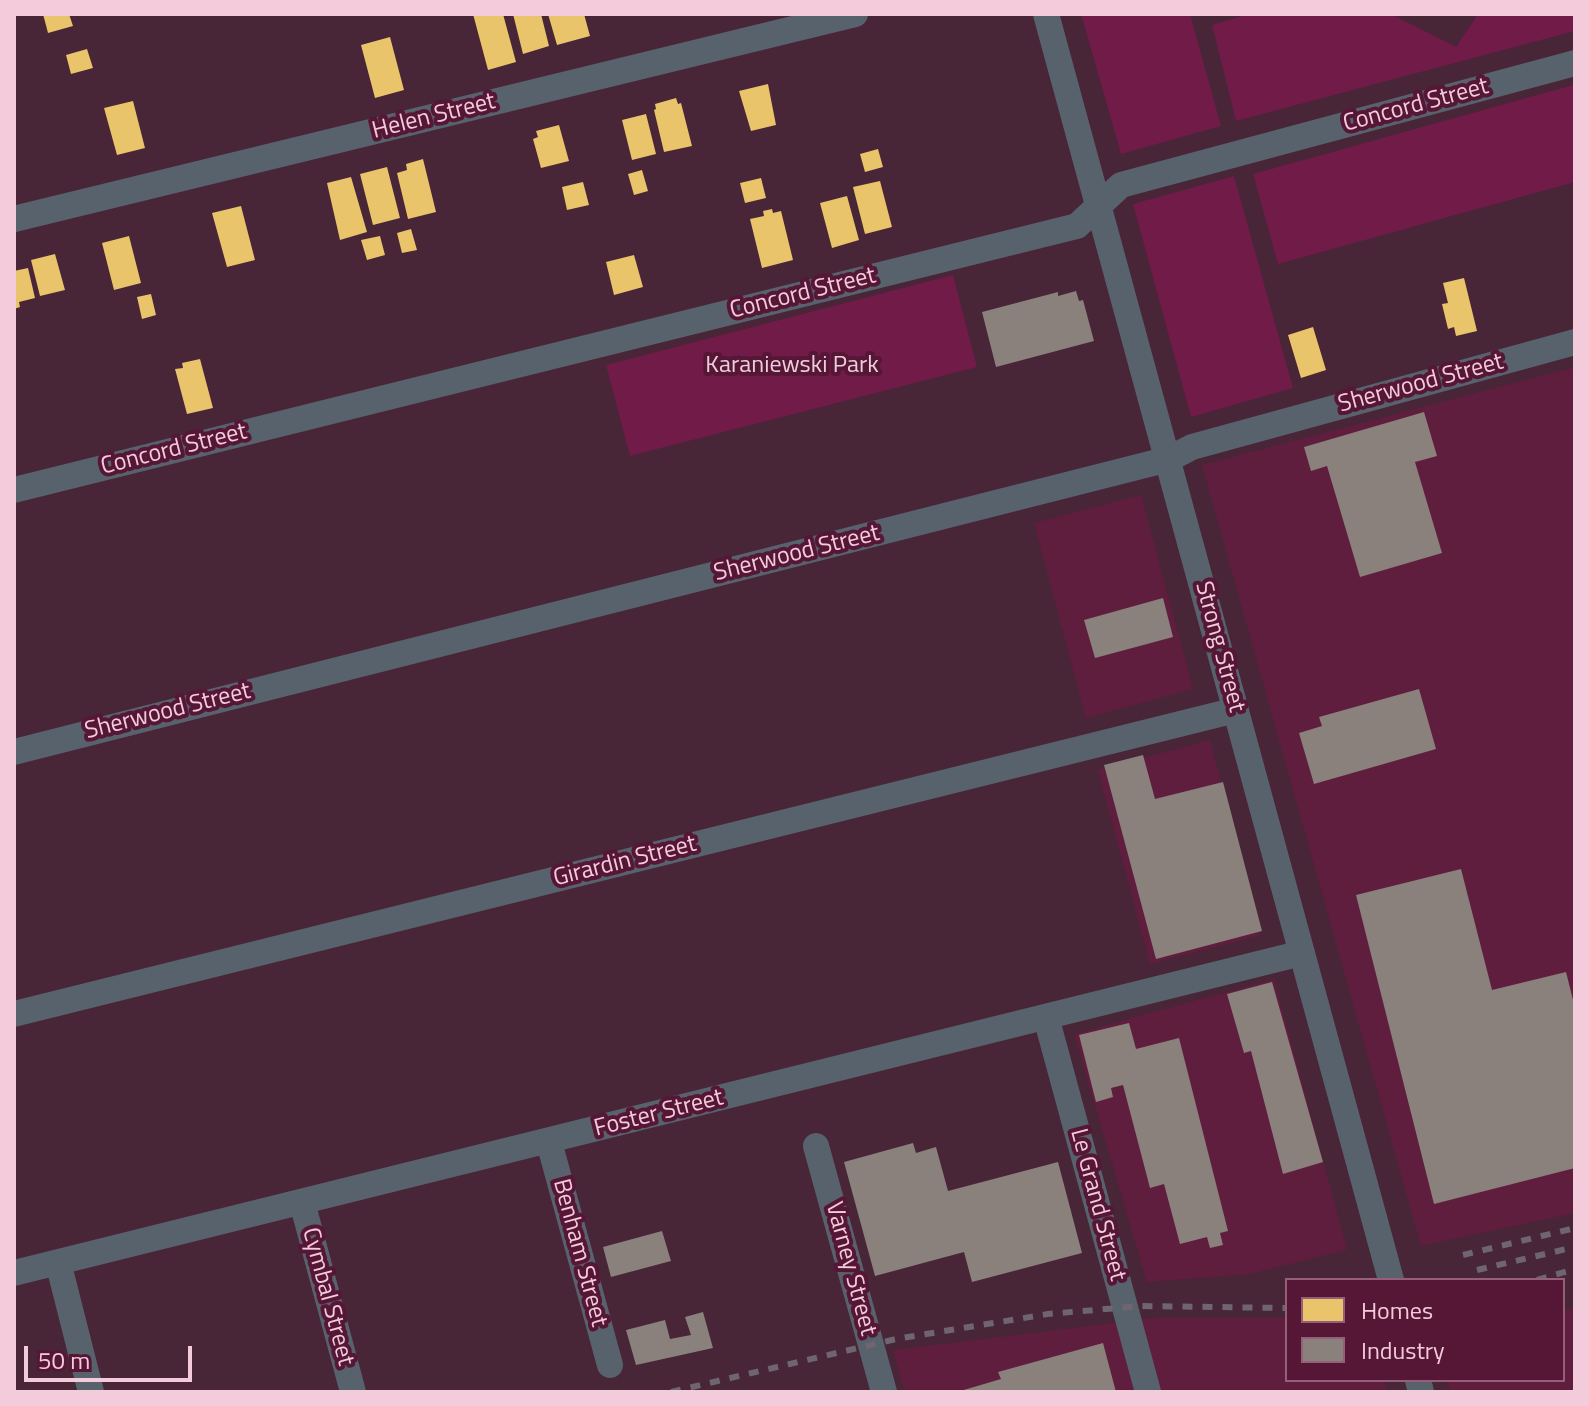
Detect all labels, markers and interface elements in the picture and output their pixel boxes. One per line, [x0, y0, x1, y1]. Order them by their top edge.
street label: Concord Street [1340, 73, 1492, 139]
street label: Helen Street [369, 88, 499, 146]
street label: Concord Street [727, 262, 879, 326]
street label: Sherwood Street [1335, 348, 1507, 420]
park label: Karaniewski Park [705, 352, 879, 380]
street label: Concord Street [98, 418, 250, 482]
street label: Sherwood Street [711, 520, 883, 588]
street label: Strong Street [1188, 578, 1250, 716]
street label: Sherwood Street [82, 678, 254, 746]
street label: Girardin Street [551, 830, 699, 894]
street label: Foster Street [591, 1084, 727, 1144]
street label: Le Grand Street [1063, 1126, 1131, 1284]
street label: Benham Street [545, 1176, 613, 1330]
street label: Varney Street [818, 1199, 882, 1339]
street label: Cymbal Street [295, 1225, 359, 1369]
legend [1285, 1278, 1565, 1382]
text: Homes [1361, 1292, 1433, 1328]
scale bar [28, 1330, 196, 1380]
text: Industry [1361, 1332, 1445, 1368]
text: 50 m [38, 1342, 90, 1378]

